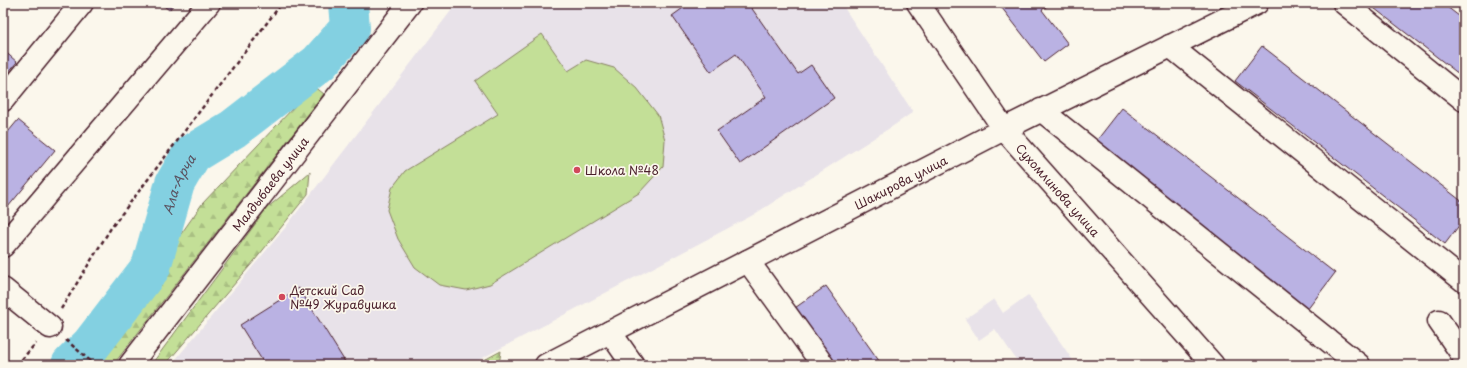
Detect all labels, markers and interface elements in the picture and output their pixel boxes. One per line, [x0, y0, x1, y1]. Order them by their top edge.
street label: Малдыбаева улица [228, 132, 313, 235]
street label: Сухомлинова улица [1012, 139, 1105, 241]
water label: Ала-Арча [157, 150, 200, 217]
street label: Шакирова улица [851, 151, 951, 214]
place label: Школа №48 [585, 161, 659, 179]
marker: Школа №48 [572, 165, 582, 175]
place label: Детский Сад №49 Журавушка [289, 281, 397, 313]
marker: Детский Сад №49 Журавушка [277, 292, 287, 302]

